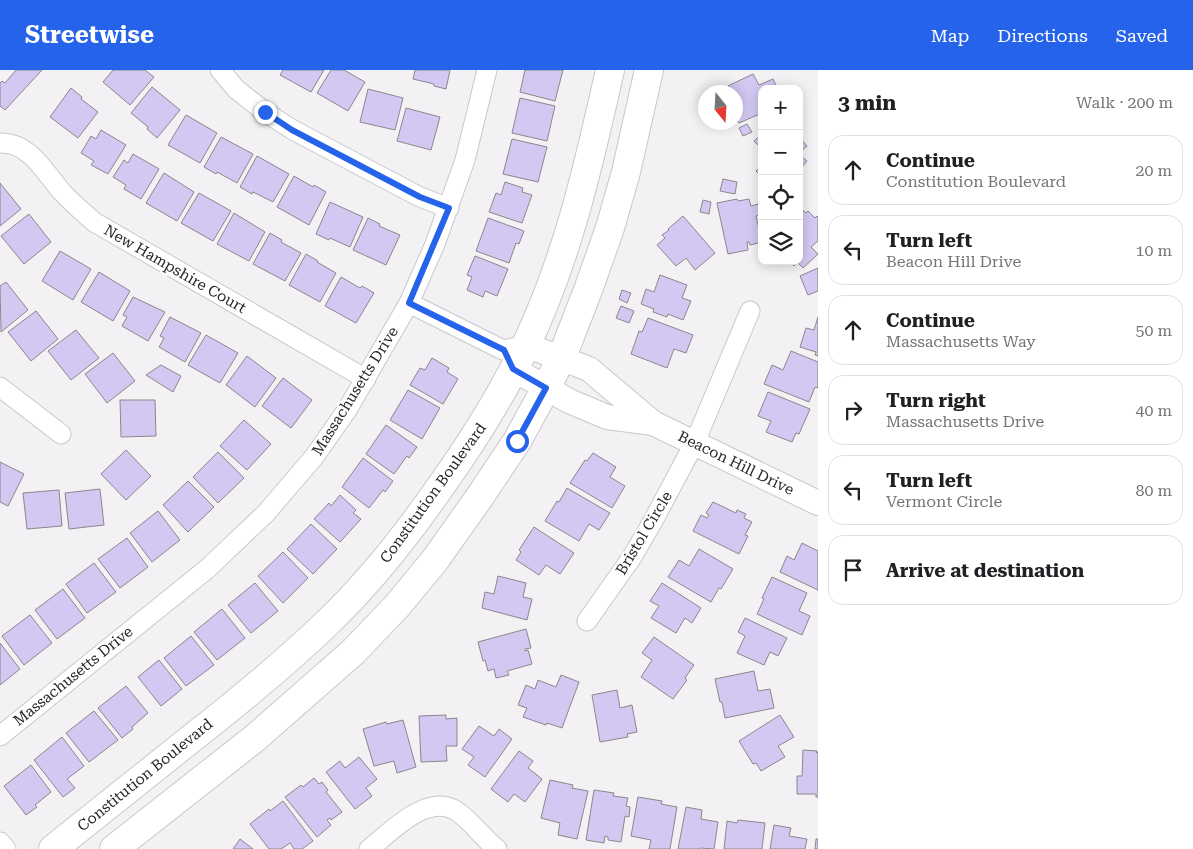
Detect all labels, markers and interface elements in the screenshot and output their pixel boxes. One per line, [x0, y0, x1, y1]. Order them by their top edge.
text: Streetwise [25, 21, 154, 49]
text: Map [931, 25, 969, 46]
text: Directions [997, 25, 1088, 46]
text: Saved [1116, 25, 1168, 46]
north arrow [698, 85, 743, 130]
map controls [758, 85, 803, 265]
button: + [758, 85, 803, 130]
text: 3 min [838, 91, 896, 115]
text: Walk · 200 m [1076, 93, 1173, 112]
route end [254, 101, 277, 124]
button: − [758, 130, 803, 175]
text: Continue [886, 149, 975, 172]
icon: ahead [839, 156, 867, 184]
text: 20 m [1135, 161, 1172, 180]
text: Constitution Boulevard [886, 172, 1066, 191]
button: locate [758, 175, 803, 220]
button: layers [758, 220, 803, 265]
street label: New Hampshire Court [101, 221, 250, 317]
text: Turn left [886, 229, 972, 252]
icon: left [839, 236, 867, 264]
text: 10 m [1135, 241, 1172, 260]
text: Beacon Hill Drive [886, 252, 1021, 271]
text: Continue [886, 309, 975, 332]
icon: ahead [839, 316, 867, 344]
text: 50 m [1135, 321, 1172, 340]
street label: Massachusetts Drive [308, 323, 402, 459]
text: Massachusetts Way [886, 332, 1036, 351]
text: Turn right [886, 389, 986, 412]
icon: right [839, 396, 867, 424]
text: 40 m [1135, 401, 1172, 420]
text: Massachusetts Drive [886, 412, 1044, 431]
street label: Constitution Boulevard [376, 419, 490, 567]
street label: Beacon Hill Drive [675, 427, 797, 499]
route start [506, 430, 529, 453]
text: Turn left [886, 469, 972, 492]
icon: left [839, 476, 867, 504]
text: 80 m [1135, 481, 1172, 500]
street label: Bristol Circle [612, 488, 676, 578]
text: Vermont Circle [886, 492, 1002, 511]
icon: arrive [839, 556, 867, 584]
text: Arrive at destination [886, 559, 1084, 582]
street label: Massachusetts Drive [10, 622, 136, 730]
street label: Constitution Boulevard [74, 715, 217, 835]

